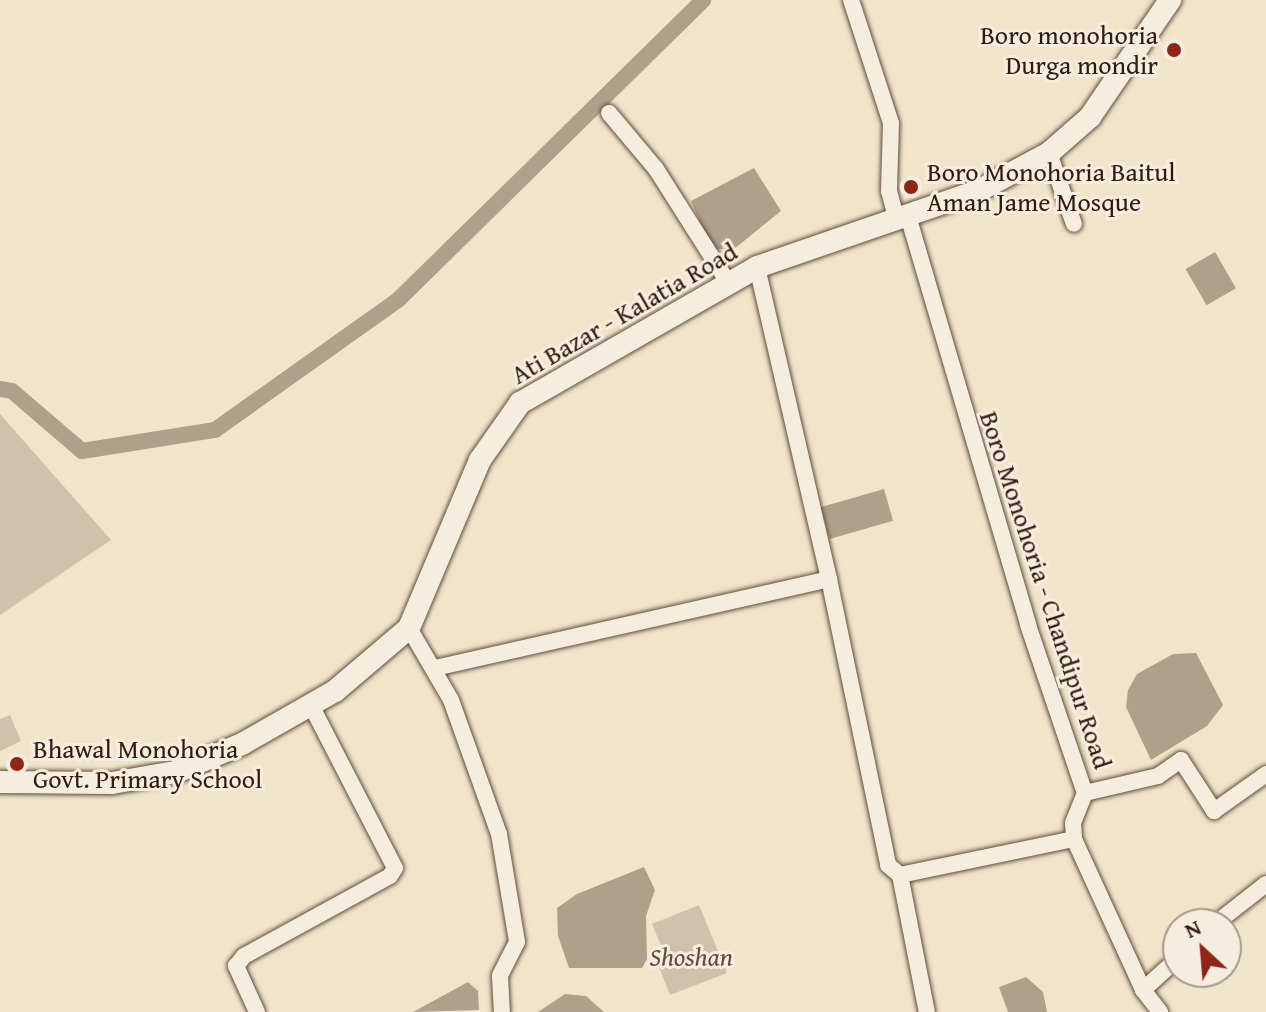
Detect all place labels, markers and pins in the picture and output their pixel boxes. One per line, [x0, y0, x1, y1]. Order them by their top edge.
place label: Boro monohoria Durga mondir [980, 19, 1158, 80]
marker: Boro monohoria Durga mondir [1165, 41, 1183, 59]
place label: Boro Monohoria Baitul Aman Jame Mosque [927, 156, 1176, 218]
marker: Boro Monohoria Baitul Aman Jame Mosque [902, 178, 920, 196]
place label: Bhawal Monohoria Govt. Primary School [33, 733, 262, 794]
marker: Bhawal Monohoria Govt. Primary School [8, 755, 26, 773]

